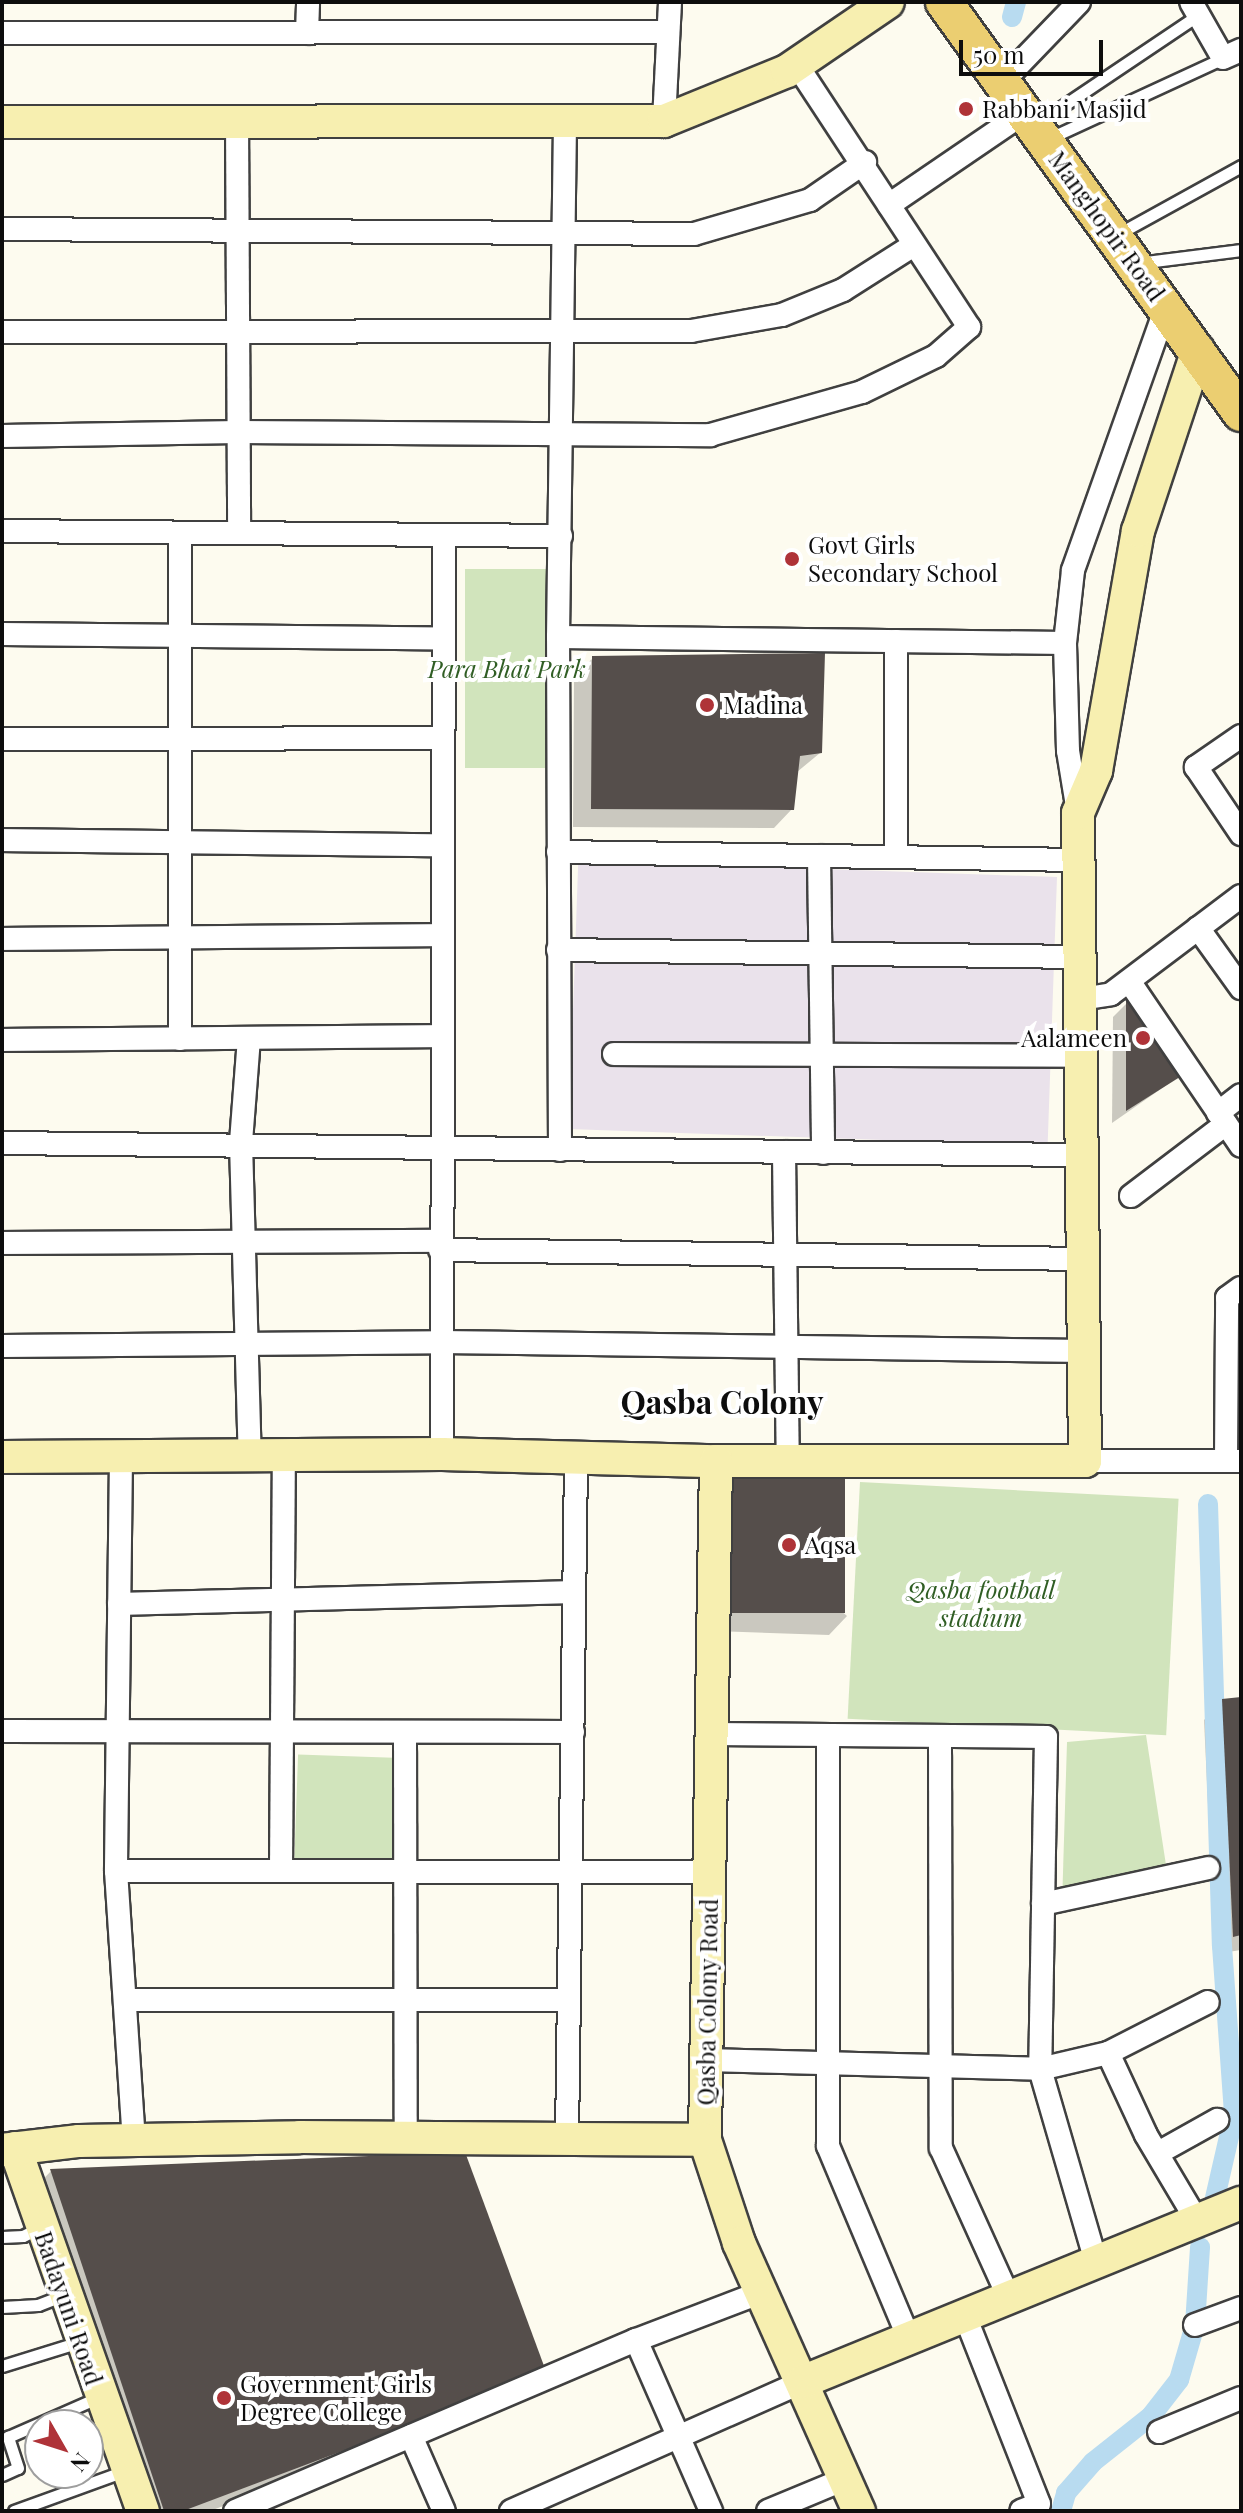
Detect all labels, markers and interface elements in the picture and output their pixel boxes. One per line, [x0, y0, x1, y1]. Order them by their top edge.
scale bar [963, 24, 1107, 74]
text: 50 m [973, 38, 1025, 70]
place label: Rabbani Masjid [982, 95, 1147, 123]
marker: Rabbani Masjid [957, 100, 975, 118]
street label: Manghopir Road [1043, 145, 1171, 307]
place label: Govt Girls Secondary School [808, 531, 999, 587]
marker: Govt Girls Secondary School [783, 550, 801, 568]
park label: Para Bhai Park [428, 655, 586, 683]
place label: Madina [723, 691, 803, 719]
marker: Madina [698, 696, 716, 714]
place label: Aalameen [1021, 1024, 1127, 1052]
marker: Aalameen [1134, 1029, 1152, 1047]
district label: Qasba Colony [620, 1382, 824, 1420]
place label: Aqsa [805, 1531, 856, 1559]
marker: Aqsa [780, 1536, 798, 1554]
park label: Qasba football stadium [907, 1576, 1055, 1632]
street label: Qasba Colony Road [691, 1898, 723, 2106]
street label: Badayuni Road [29, 2227, 109, 2389]
place label: Government Girls Degree College [240, 2370, 432, 2426]
marker: Government Girls Degree College [215, 2389, 233, 2407]
north arrow [24, 2409, 104, 2489]
text: N [64, 2447, 98, 2478]

